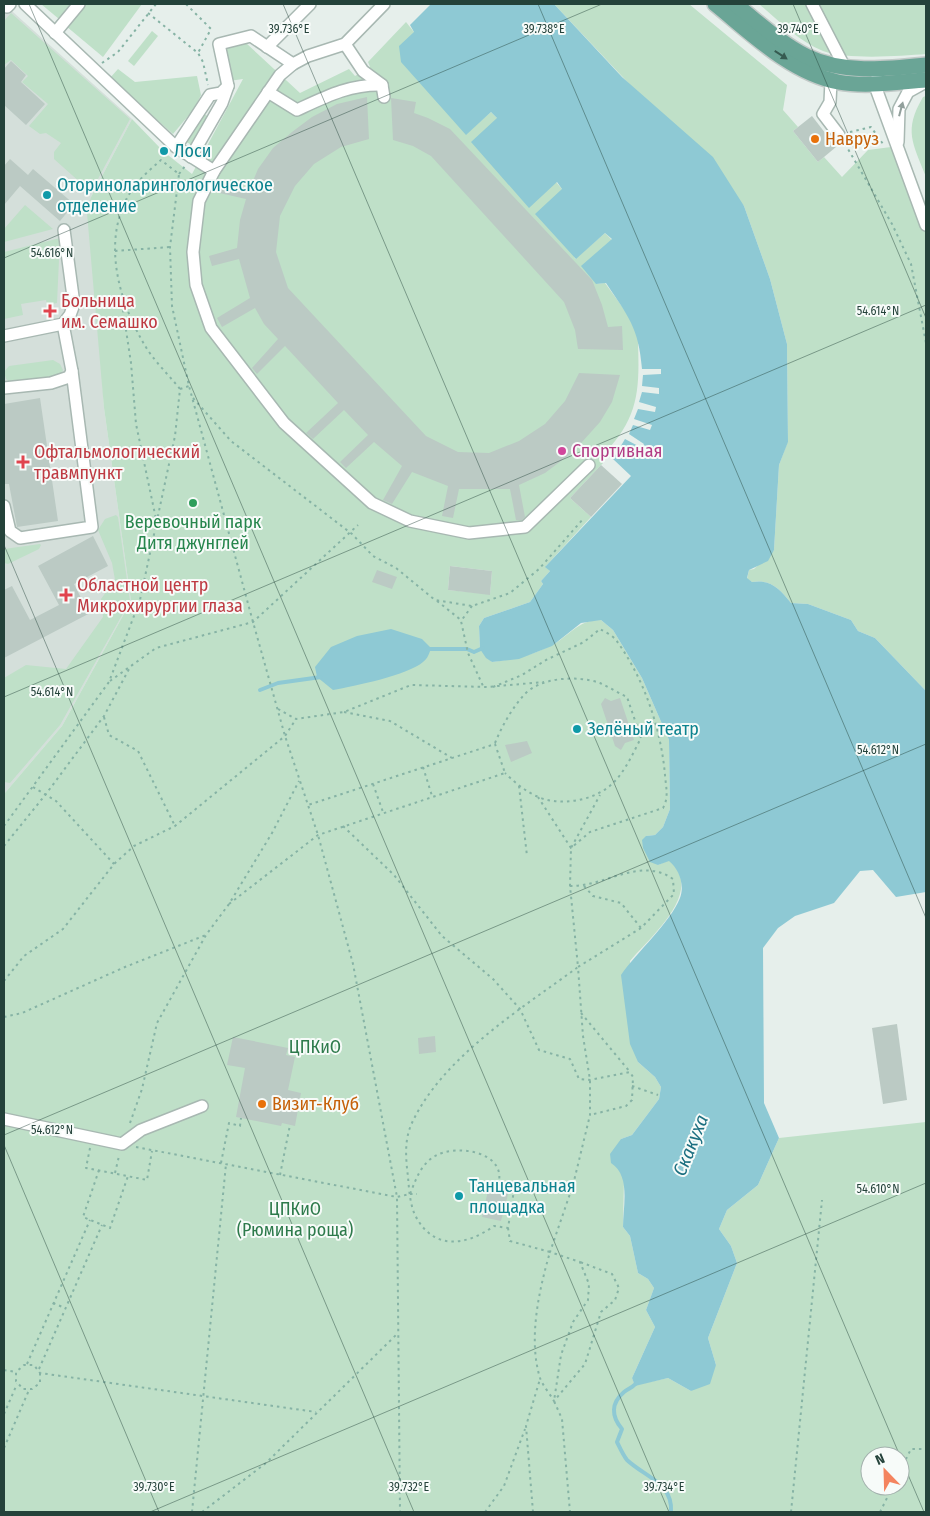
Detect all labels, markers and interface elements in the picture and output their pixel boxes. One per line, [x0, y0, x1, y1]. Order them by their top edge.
text: 39.736°E [269, 22, 310, 36]
text: 39.738°E [523, 22, 565, 36]
text: 39.740°E [777, 22, 819, 36]
one-way arrow [775, 51, 788, 60]
one-way arrow [897, 102, 905, 117]
place label: Навруз [825, 128, 879, 150]
marker: Навруз [809, 133, 821, 145]
place label: Лоси [174, 140, 211, 162]
marker: Лоси [158, 145, 170, 157]
place label: Оториноларингологическое отделение [57, 174, 273, 217]
marker: Оториноларингологическое отделение [41, 189, 53, 201]
text: 54.616°N [31, 246, 73, 260]
place label: Больница им. Семашко [61, 290, 158, 333]
marker: Больница им. Семашко [43, 304, 57, 318]
text: 54.614°N [857, 304, 899, 318]
place label: Спортивная [572, 440, 662, 462]
place label: Офтальмологический травмпункт [34, 441, 200, 484]
marker: Спортивная [556, 445, 568, 457]
marker: Офтальмологический травмпункт [16, 455, 30, 469]
marker: Веревочный парк Дитя джунглей [187, 497, 199, 509]
place label: Веревочный парк Дитя джунглей [125, 511, 262, 554]
place label: Областной центр Микрохирургии глаза [77, 574, 243, 617]
marker: Областной центр Микрохирургии глаза [59, 588, 73, 602]
text: 54.614°N [31, 685, 73, 699]
place label: Зелёный театр [587, 718, 699, 740]
marker: Зелёный театр [571, 723, 583, 735]
text: 54.612°N [857, 743, 899, 757]
park label: ЦПКиО [289, 1036, 341, 1058]
place label: Визит-Клуб [272, 1093, 359, 1115]
marker: Визит-Клуб [256, 1098, 268, 1110]
water label: Скакуха [668, 1111, 713, 1179]
text: 54.612°N [31, 1123, 73, 1137]
place label: Танцевальная площадка [469, 1175, 576, 1218]
text: 54.610°N [857, 1182, 900, 1196]
marker: Танцевальная площадка [453, 1190, 465, 1202]
park label: ЦПКиО (Рюмина роща) [237, 1198, 353, 1241]
north arrow [860, 1446, 910, 1496]
text: N [873, 1450, 887, 1469]
text: 39.730°E [133, 1480, 175, 1494]
text: 39.732°E [389, 1480, 430, 1494]
text: 39.734°E [644, 1480, 685, 1494]

